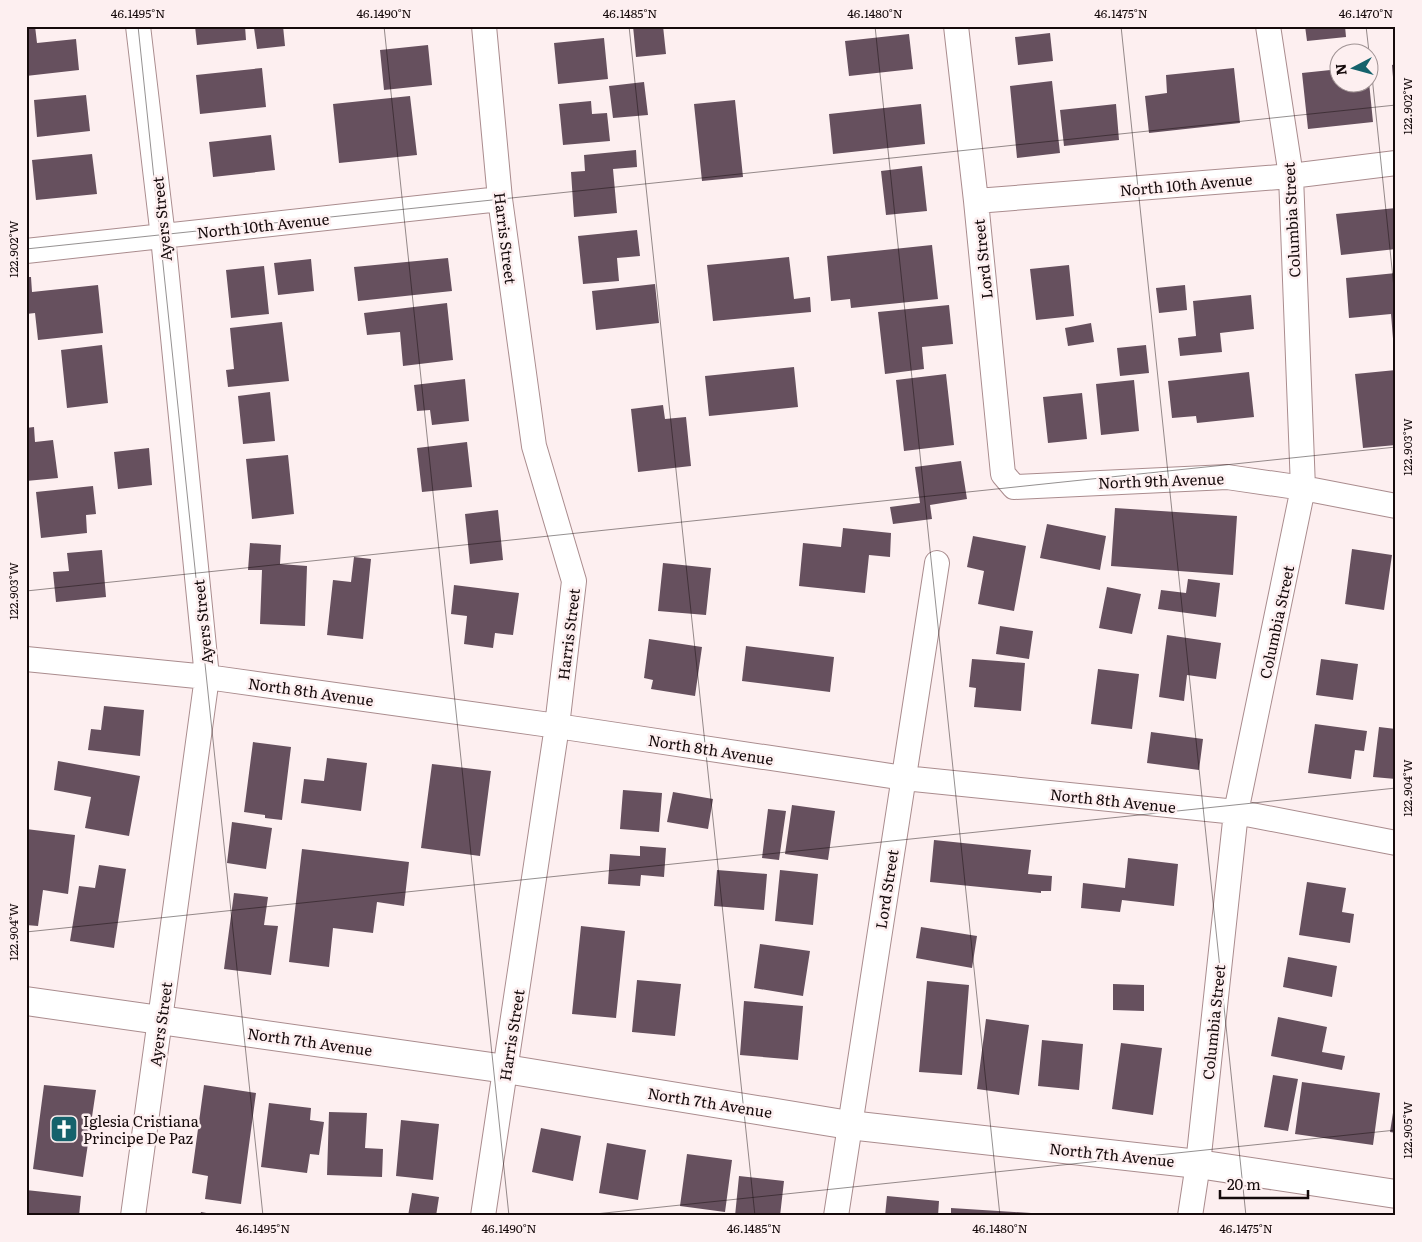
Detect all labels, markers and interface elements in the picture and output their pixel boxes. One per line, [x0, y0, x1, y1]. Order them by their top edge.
text: 46.1495°N [111, 4, 165, 22]
text: 46.1490°N [356, 4, 412, 22]
text: 46.1485°N [603, 4, 657, 22]
text: 46.1480°N [847, 4, 903, 22]
text: 46.1475°N [1094, 4, 1148, 22]
text: 46.1470°N [1339, 4, 1393, 22]
north arrow [1330, 42, 1380, 92]
text: N [1329, 62, 1351, 76]
text: 122.902°W [1398, 77, 1416, 135]
street label: Columbia Street [1276, 162, 1306, 278]
street label: North 10th Avenue [1119, 167, 1253, 201]
street label: Ayers Street [145, 175, 177, 263]
street label: Harris Street [489, 191, 523, 285]
street label: North 10th Avenue [196, 207, 331, 243]
street label: Lord Street [966, 218, 998, 300]
text: 122.902°W [4, 220, 22, 278]
text: 122.903°W [1398, 418, 1416, 476]
street label: North 9th Avenue [1098, 466, 1225, 494]
text: 122.903°W [4, 562, 22, 620]
street label: Columbia Street [1253, 563, 1299, 681]
street label: Ayers Street [186, 578, 218, 666]
street label: Harris Street [551, 587, 585, 681]
street label: North 8th Avenue [247, 671, 375, 711]
street label: North 8th Avenue [647, 728, 775, 770]
text: 122.904°W [1398, 759, 1416, 817]
street label: North 8th Avenue [1049, 782, 1177, 818]
street label: Lord Street [868, 848, 904, 930]
text: 122.904°W [4, 903, 22, 961]
street label: Columbia Street [1196, 963, 1230, 1081]
street label: Ayers Street [143, 980, 177, 1068]
street label: Harris Street [492, 988, 530, 1082]
street label: North 7th Avenue [246, 1021, 374, 1061]
street label: North 7th Avenue [646, 1081, 774, 1123]
text: 122.905°W [1398, 1101, 1416, 1159]
place label: Iglesia Cristiana Principe De Paz [83, 1109, 200, 1149]
church icon: Iglesia Cristiana Principe De Paz [49, 1114, 79, 1144]
street label: North 7th Avenue [1048, 1136, 1176, 1172]
scale bar [1220, 1167, 1307, 1199]
text: 20 m [1227, 1172, 1261, 1195]
text: 46.1495°N [236, 1219, 290, 1237]
text: 46.1490°N [481, 1219, 537, 1237]
text: 46.1485°N [727, 1219, 781, 1237]
text: 46.1480°N [972, 1219, 1028, 1237]
text: 46.1475°N [1219, 1219, 1273, 1237]

